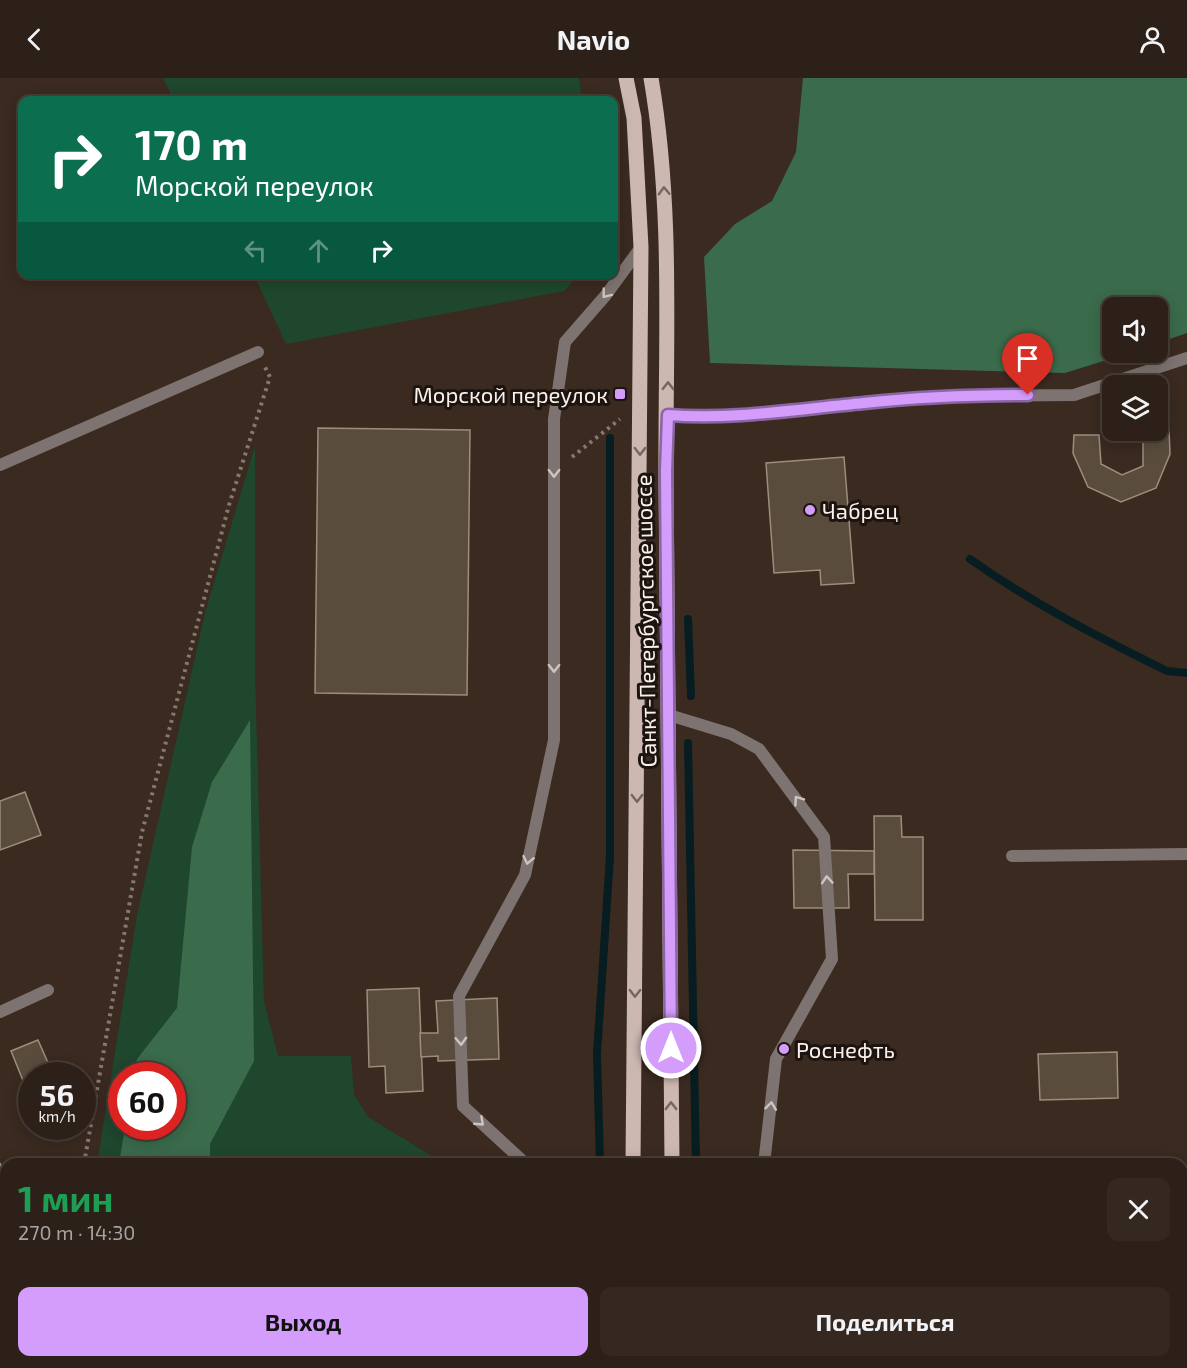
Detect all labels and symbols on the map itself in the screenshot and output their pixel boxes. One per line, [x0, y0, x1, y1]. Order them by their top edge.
one-way arrow [658, 186, 671, 195]
one-way arrow [603, 287, 614, 298]
pin [1002, 333, 1053, 395]
place label: Морской переулок [414, 381, 608, 408]
one-way arrow [662, 381, 674, 390]
marker: Морской переулок [613, 387, 627, 401]
one-way arrow [633, 446, 646, 455]
one-way arrow [548, 469, 560, 478]
street label: Санкт-Петербургское шоссе [629, 474, 662, 768]
place label: Чабрец [822, 497, 898, 523]
marker: Чабрец [803, 503, 817, 517]
one-way arrow [548, 664, 560, 673]
one-way arrow [631, 793, 643, 802]
one-way arrow [794, 796, 805, 807]
one-way arrow [522, 855, 535, 865]
one-way arrow [820, 875, 833, 884]
one-way arrow [629, 988, 641, 997]
position arrow [639, 1016, 703, 1080]
one-way arrow [454, 1036, 467, 1045]
place label: Роснефть [796, 1036, 895, 1062]
marker: Роснефть [777, 1042, 791, 1056]
speed limit sign: 60 [108, 1062, 186, 1140]
one-way arrow [665, 1101, 678, 1110]
one-way arrow [764, 1101, 777, 1110]
one-way arrow [473, 1115, 484, 1126]

